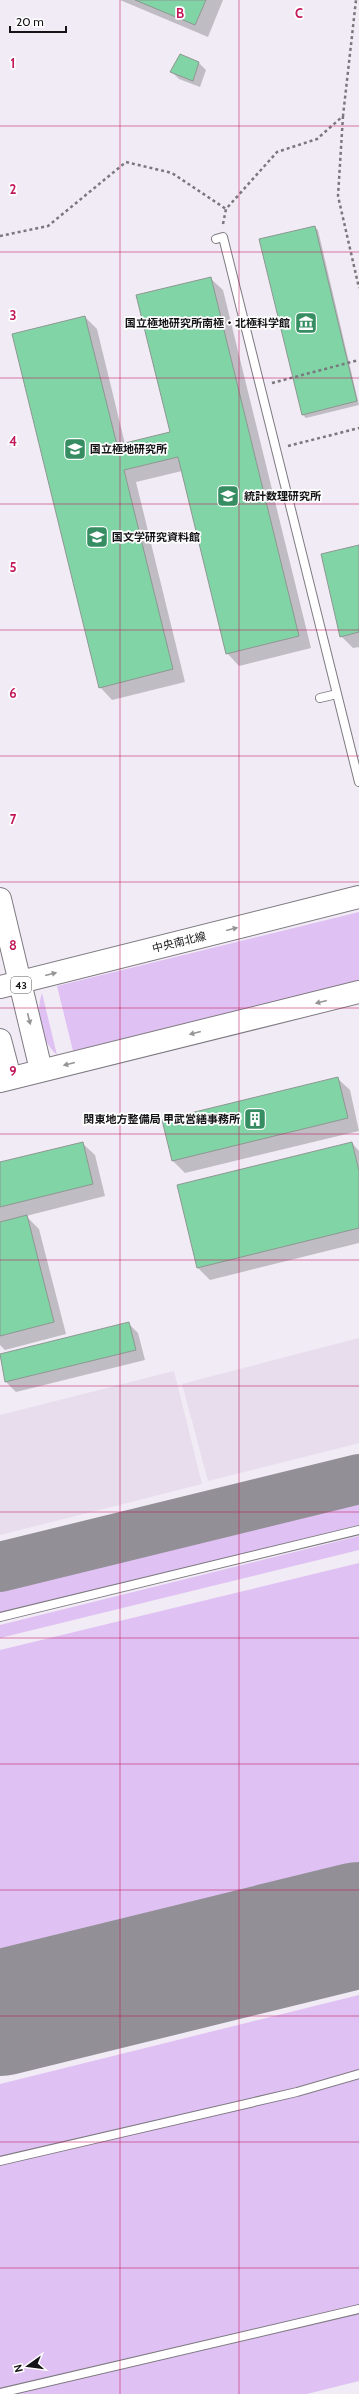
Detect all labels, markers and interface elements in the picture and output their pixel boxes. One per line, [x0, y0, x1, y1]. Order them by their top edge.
text: B [176, 5, 184, 21]
text: C [295, 5, 303, 21]
scale bar [10, 8, 66, 34]
text: 20 m [16, 14, 44, 29]
text: 1 [11, 55, 15, 71]
text: 2 [10, 181, 17, 197]
text: 3 [9, 307, 17, 323]
museum icon: 国立極地研究所南極・北極科学館 [293, 310, 319, 336]
place label: 国立極地研究所南極・北極科学館 [125, 316, 290, 330]
text: 4 [9, 433, 17, 449]
school or university icon: 国立極地研究所 [62, 436, 88, 462]
place label: 国立極地研究所 [90, 442, 167, 456]
school or university icon: 統計数理研究所 [215, 483, 241, 509]
place label: 統計数理研究所 [244, 489, 321, 503]
school or university icon: 国文学研究資料館 [84, 524, 110, 550]
place label: 国文学研究資料館 [112, 530, 200, 544]
text: 5 [10, 559, 17, 575]
text: 6 [9, 685, 17, 701]
text: 7 [10, 811, 17, 827]
one-way arrow [226, 926, 238, 932]
street label: 中央南北線 [151, 929, 207, 955]
text: 8 [9, 937, 17, 953]
one-way arrow [46, 971, 58, 977]
road number: 43 [11, 977, 31, 993]
one-way arrow [315, 999, 327, 1005]
one-way arrow [26, 1013, 32, 1025]
one-way arrow [189, 1030, 201, 1036]
one-way arrow [62, 1061, 75, 1067]
text: 9 [9, 1063, 17, 1079]
building icon: 関東地方整備局 甲武営繕事務所 [242, 1106, 268, 1132]
place label: 関東地方整備局 甲武営繕事務所 [84, 1112, 240, 1126]
north arrow [8, 2346, 48, 2386]
text: N [11, 2363, 26, 2374]

